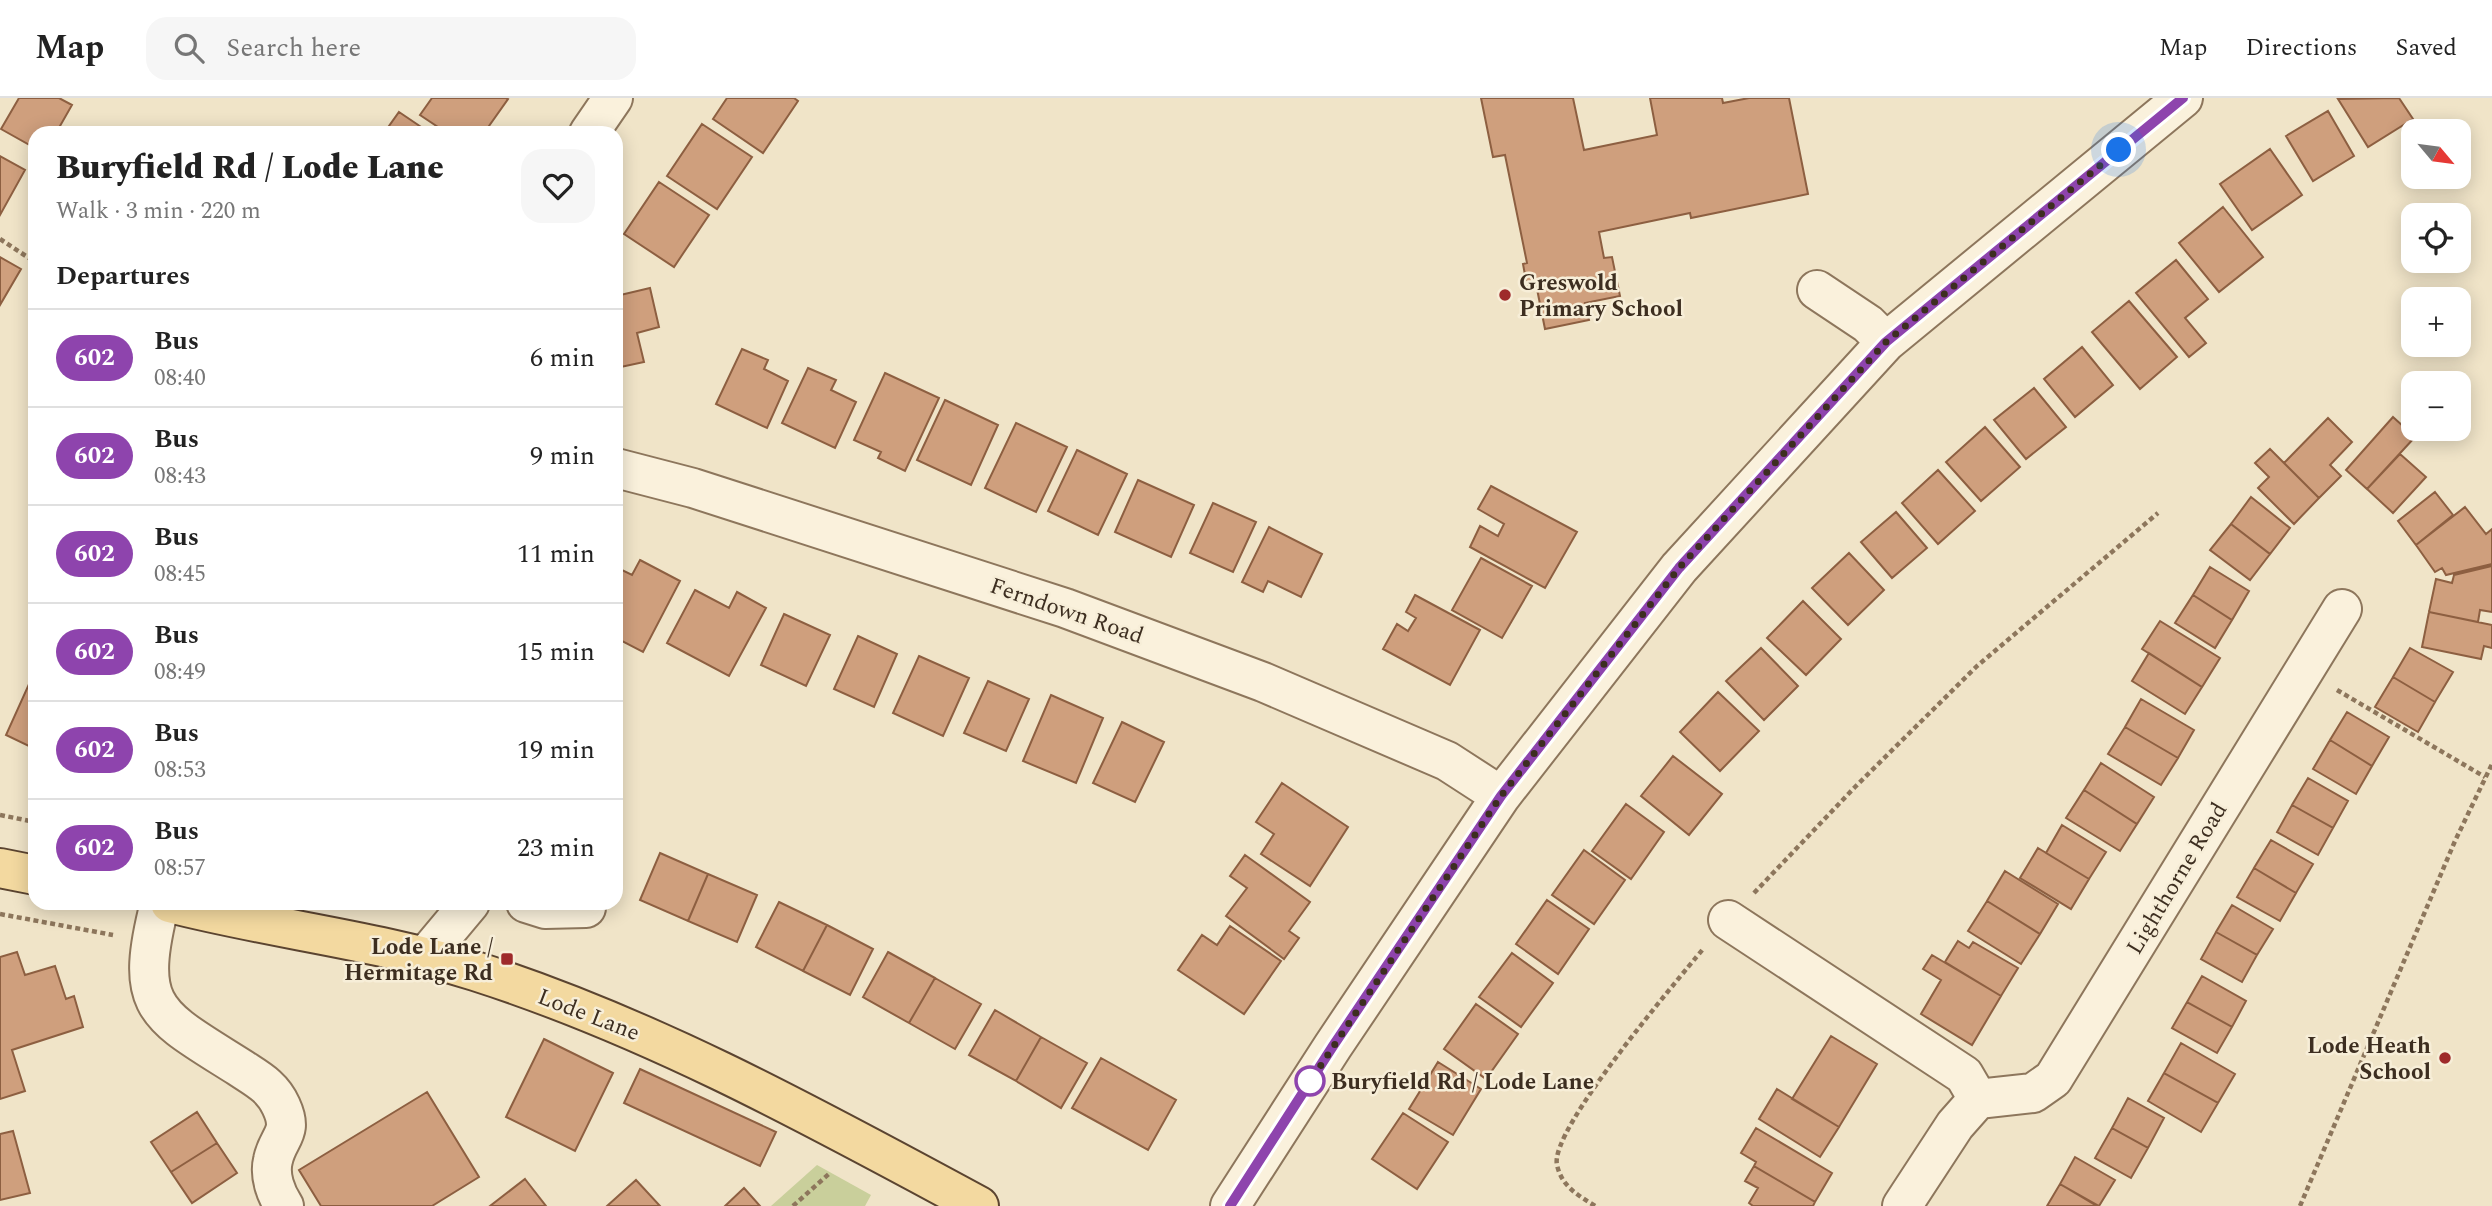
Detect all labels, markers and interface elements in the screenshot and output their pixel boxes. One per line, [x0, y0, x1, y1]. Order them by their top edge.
search box [146, 17, 636, 80]
text: Map [35, 23, 104, 73]
text: Search here [226, 28, 361, 68]
icon: search [170, 29, 208, 67]
text: Map [2159, 30, 2207, 66]
text: Directions [2245, 30, 2357, 66]
text: Saved [2395, 30, 2457, 66]
north arrow [2401, 119, 2471, 189]
map controls [2401, 119, 2471, 441]
your location [2101, 132, 2136, 167]
text: Buryfield Rd / Lode Lane [56, 143, 444, 193]
button: heart [521, 149, 595, 223]
text: Walk · 3 min · 220 m [56, 194, 261, 229]
button: locate [2401, 203, 2471, 273]
text: Departures [56, 256, 190, 296]
place label: Greswold Primary School [1519, 266, 1683, 327]
marker: Greswold Primary School [1497, 287, 1513, 303]
button: + [2401, 287, 2471, 357]
text: Bus [154, 321, 199, 361]
text: 6 min [530, 338, 595, 378]
text: 602 [74, 340, 115, 376]
text: 08:40 [154, 361, 206, 396]
button: − [2401, 371, 2471, 441]
text: Bus [154, 419, 199, 459]
text: 9 min [530, 436, 595, 476]
text: 602 [74, 438, 115, 474]
text: 08:43 [154, 459, 206, 494]
text: Bus [154, 517, 199, 557]
text: 11 min [517, 534, 595, 574]
text: 602 [74, 536, 115, 572]
text: 08:45 [154, 557, 206, 592]
street label: Ferndown Road [985, 569, 1148, 654]
text: Bus [154, 615, 199, 655]
text: 15 min [517, 632, 595, 672]
text: 602 [74, 634, 115, 670]
text: 08:49 [154, 655, 206, 690]
text: Bus [154, 713, 199, 753]
text: 19 min [517, 730, 595, 770]
text: 602 [74, 732, 115, 768]
text: 08:53 [154, 753, 206, 788]
street label: Lighthorne Road [2118, 796, 2237, 962]
text: Bus [154, 811, 199, 851]
text: 23 min [517, 828, 595, 868]
text: 602 [74, 830, 115, 866]
text: 08:57 [154, 851, 206, 886]
place label: Lode Lane / Hermitage Rd [344, 930, 493, 991]
marker: Lode Lane / Hermitage Rd [499, 951, 515, 967]
street label: Lode Lane [532, 980, 645, 1051]
place label: Lode Heath School [2307, 1029, 2431, 1090]
marker: Lode Heath School [2437, 1050, 2453, 1066]
place label: Buryfield Rd / Lode Lane [1331, 1065, 1594, 1100]
marker: Buryfield Rd / Lode Lane [1295, 1066, 1325, 1096]

